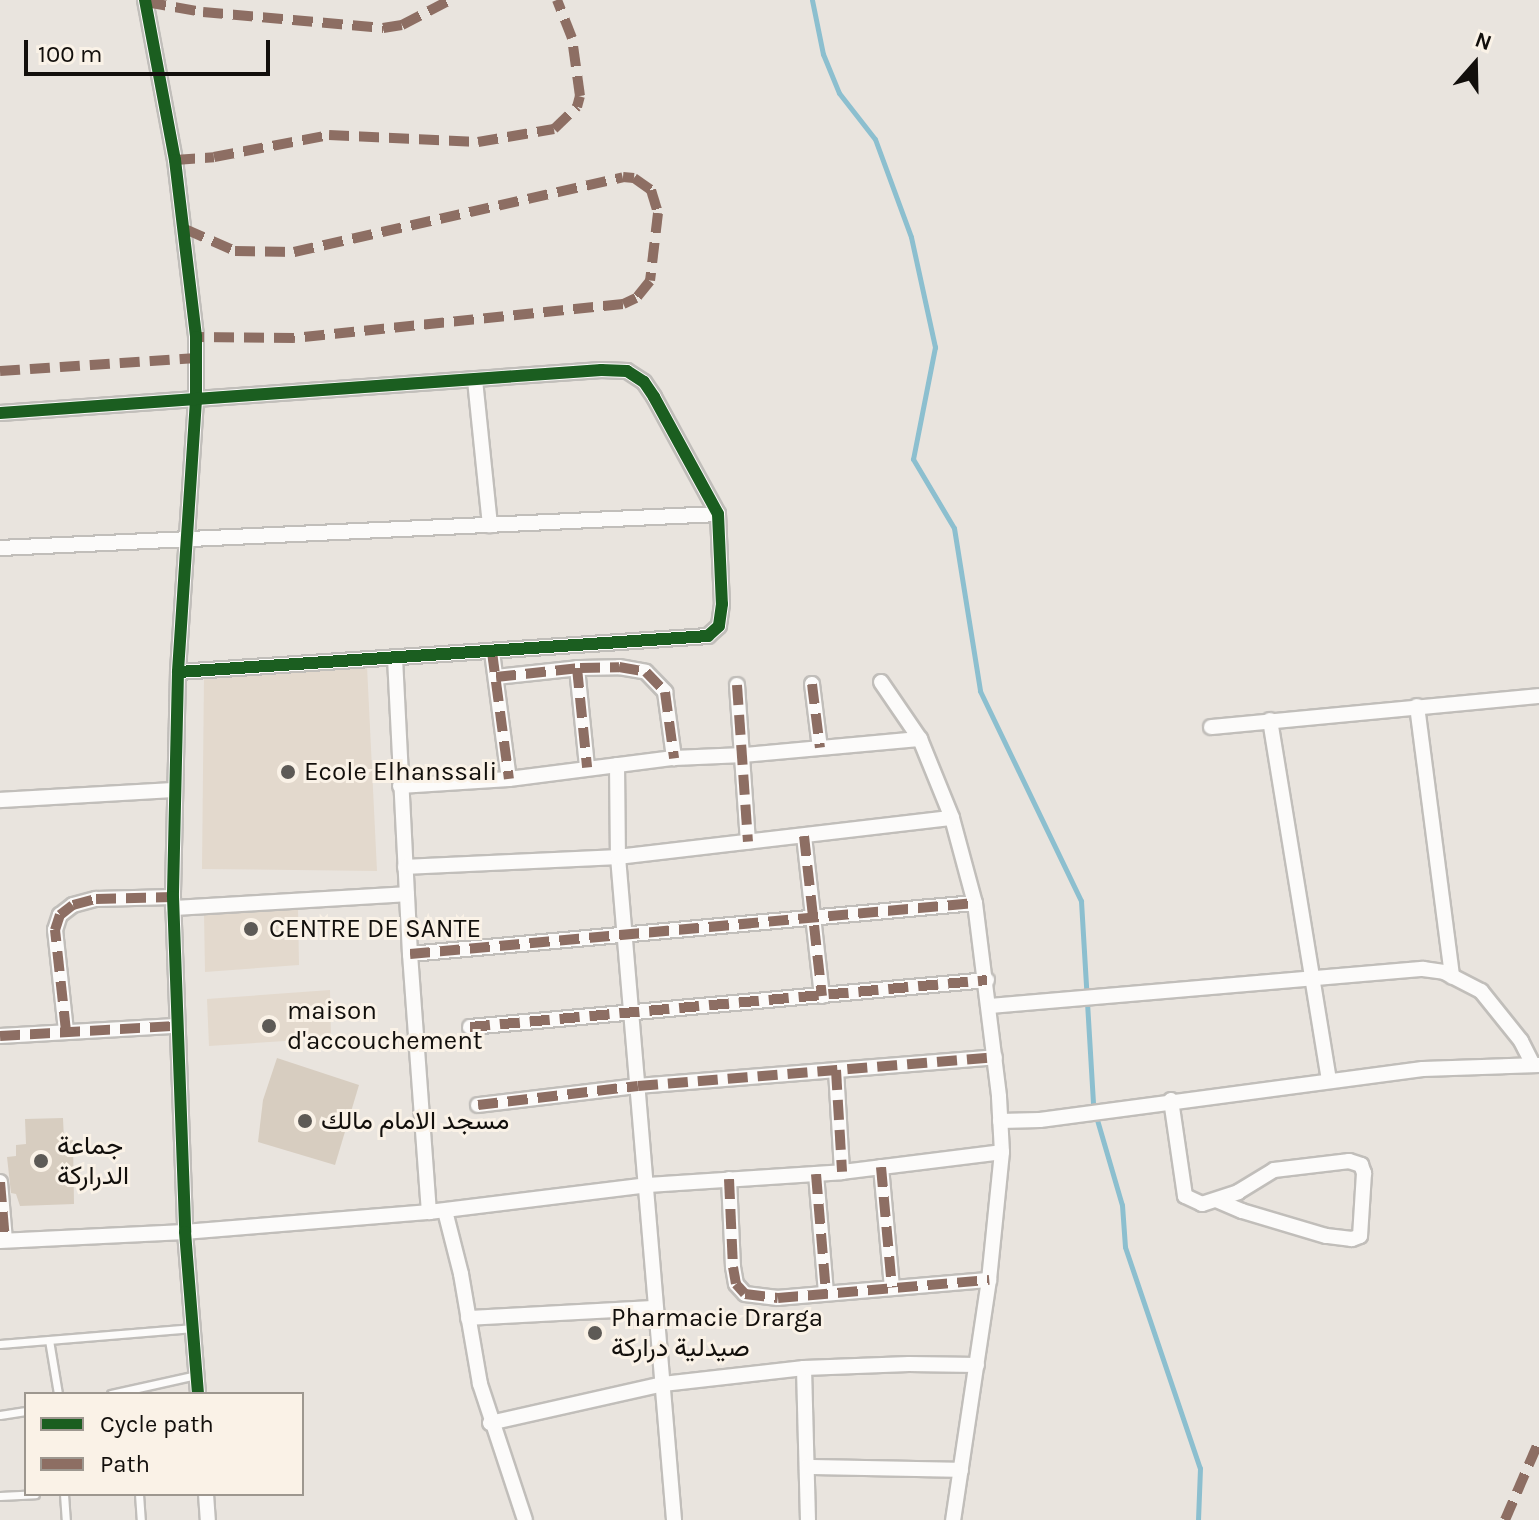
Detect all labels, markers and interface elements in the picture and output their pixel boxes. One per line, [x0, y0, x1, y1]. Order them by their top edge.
scale bar [28, 24, 274, 74]
north arrow [1435, 24, 1515, 104]
text: N [1471, 27, 1495, 56]
text: 100 m [38, 40, 103, 68]
place label: Ecole Elhanssali [304, 756, 497, 788]
marker: Ecole Elhanssali [279, 763, 297, 781]
place label: CENTRE DE SANTE [269, 913, 481, 945]
marker: CENTRE DE SANTE [240, 918, 262, 940]
place label: maison d'accouchement [287, 995, 483, 1056]
marker: maison d'accouchement [258, 1015, 280, 1037]
place label: مسجد الامام مالك [321, 1105, 509, 1137]
marker: مسجد الامام مالك [296, 1112, 314, 1130]
place label: جماعة الدراركة [57, 1130, 129, 1192]
marker: جماعة الدراركة [32, 1152, 50, 1170]
place label: Pharmacie Drarga صيدلية دراركة [611, 1302, 823, 1364]
marker: Pharmacie Drarga صيدلية دراركة [586, 1324, 604, 1342]
legend [24, 1392, 304, 1496]
text: Cycle path [100, 1410, 214, 1438]
text: Path [100, 1450, 150, 1478]

